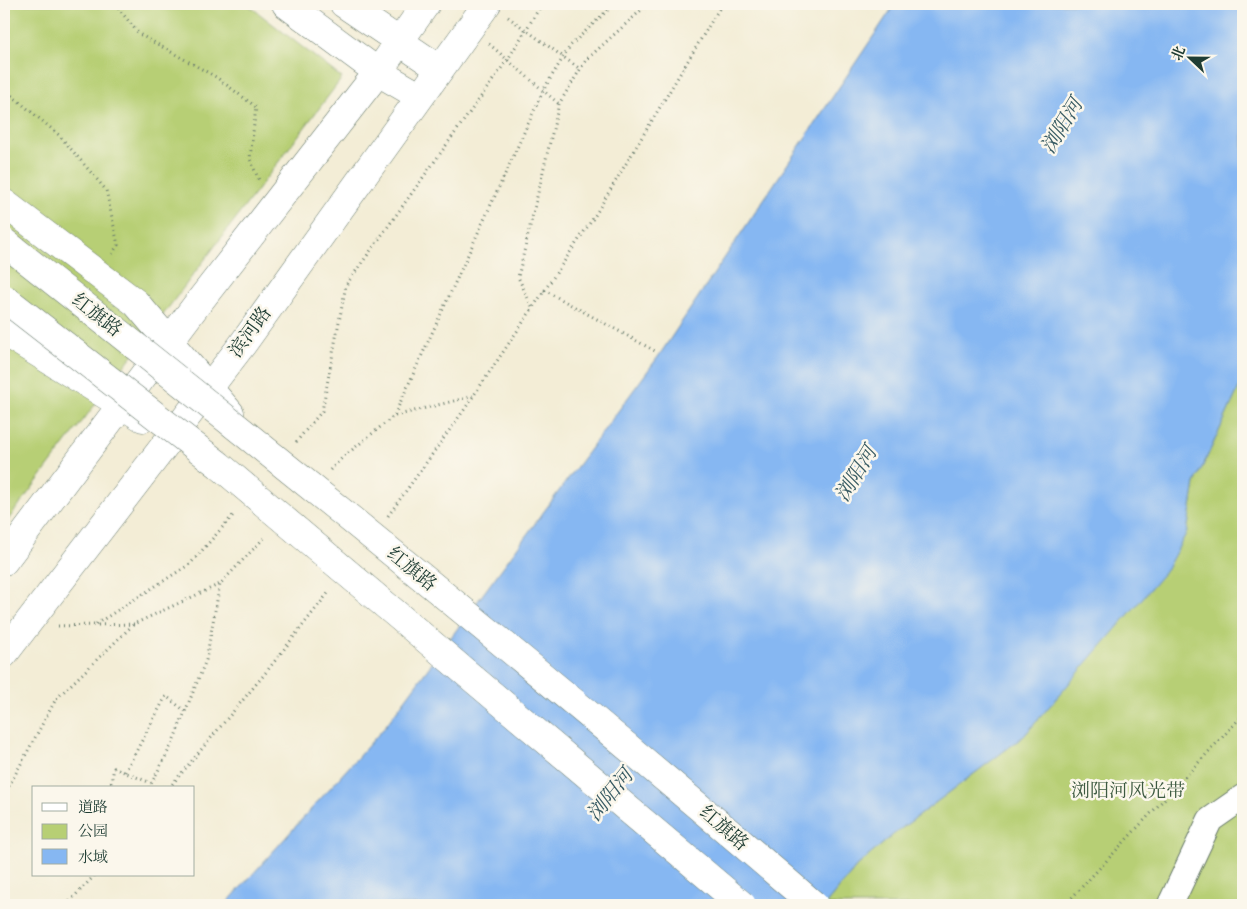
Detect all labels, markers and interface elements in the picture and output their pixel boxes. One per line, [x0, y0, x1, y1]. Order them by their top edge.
north arrow [1164, 32, 1214, 82]
text: 北 [1168, 44, 1189, 63]
water label: 浏阳河 [1037, 92, 1089, 158]
street label: 红旗路 [68, 289, 126, 341]
street label: 滨河路 [224, 302, 276, 362]
water label: 浏阳河 [831, 440, 883, 506]
street label: 红旗路 [383, 543, 441, 595]
water label: 浏阳河 [582, 762, 640, 826]
park label: 浏阳河风光带 [1071, 780, 1185, 802]
legend [32, 786, 195, 876]
text: 道路 [78, 798, 108, 816]
street label: 红旗路 [695, 801, 753, 855]
text: 公园 [78, 822, 108, 840]
text: 水域 [78, 848, 108, 866]

